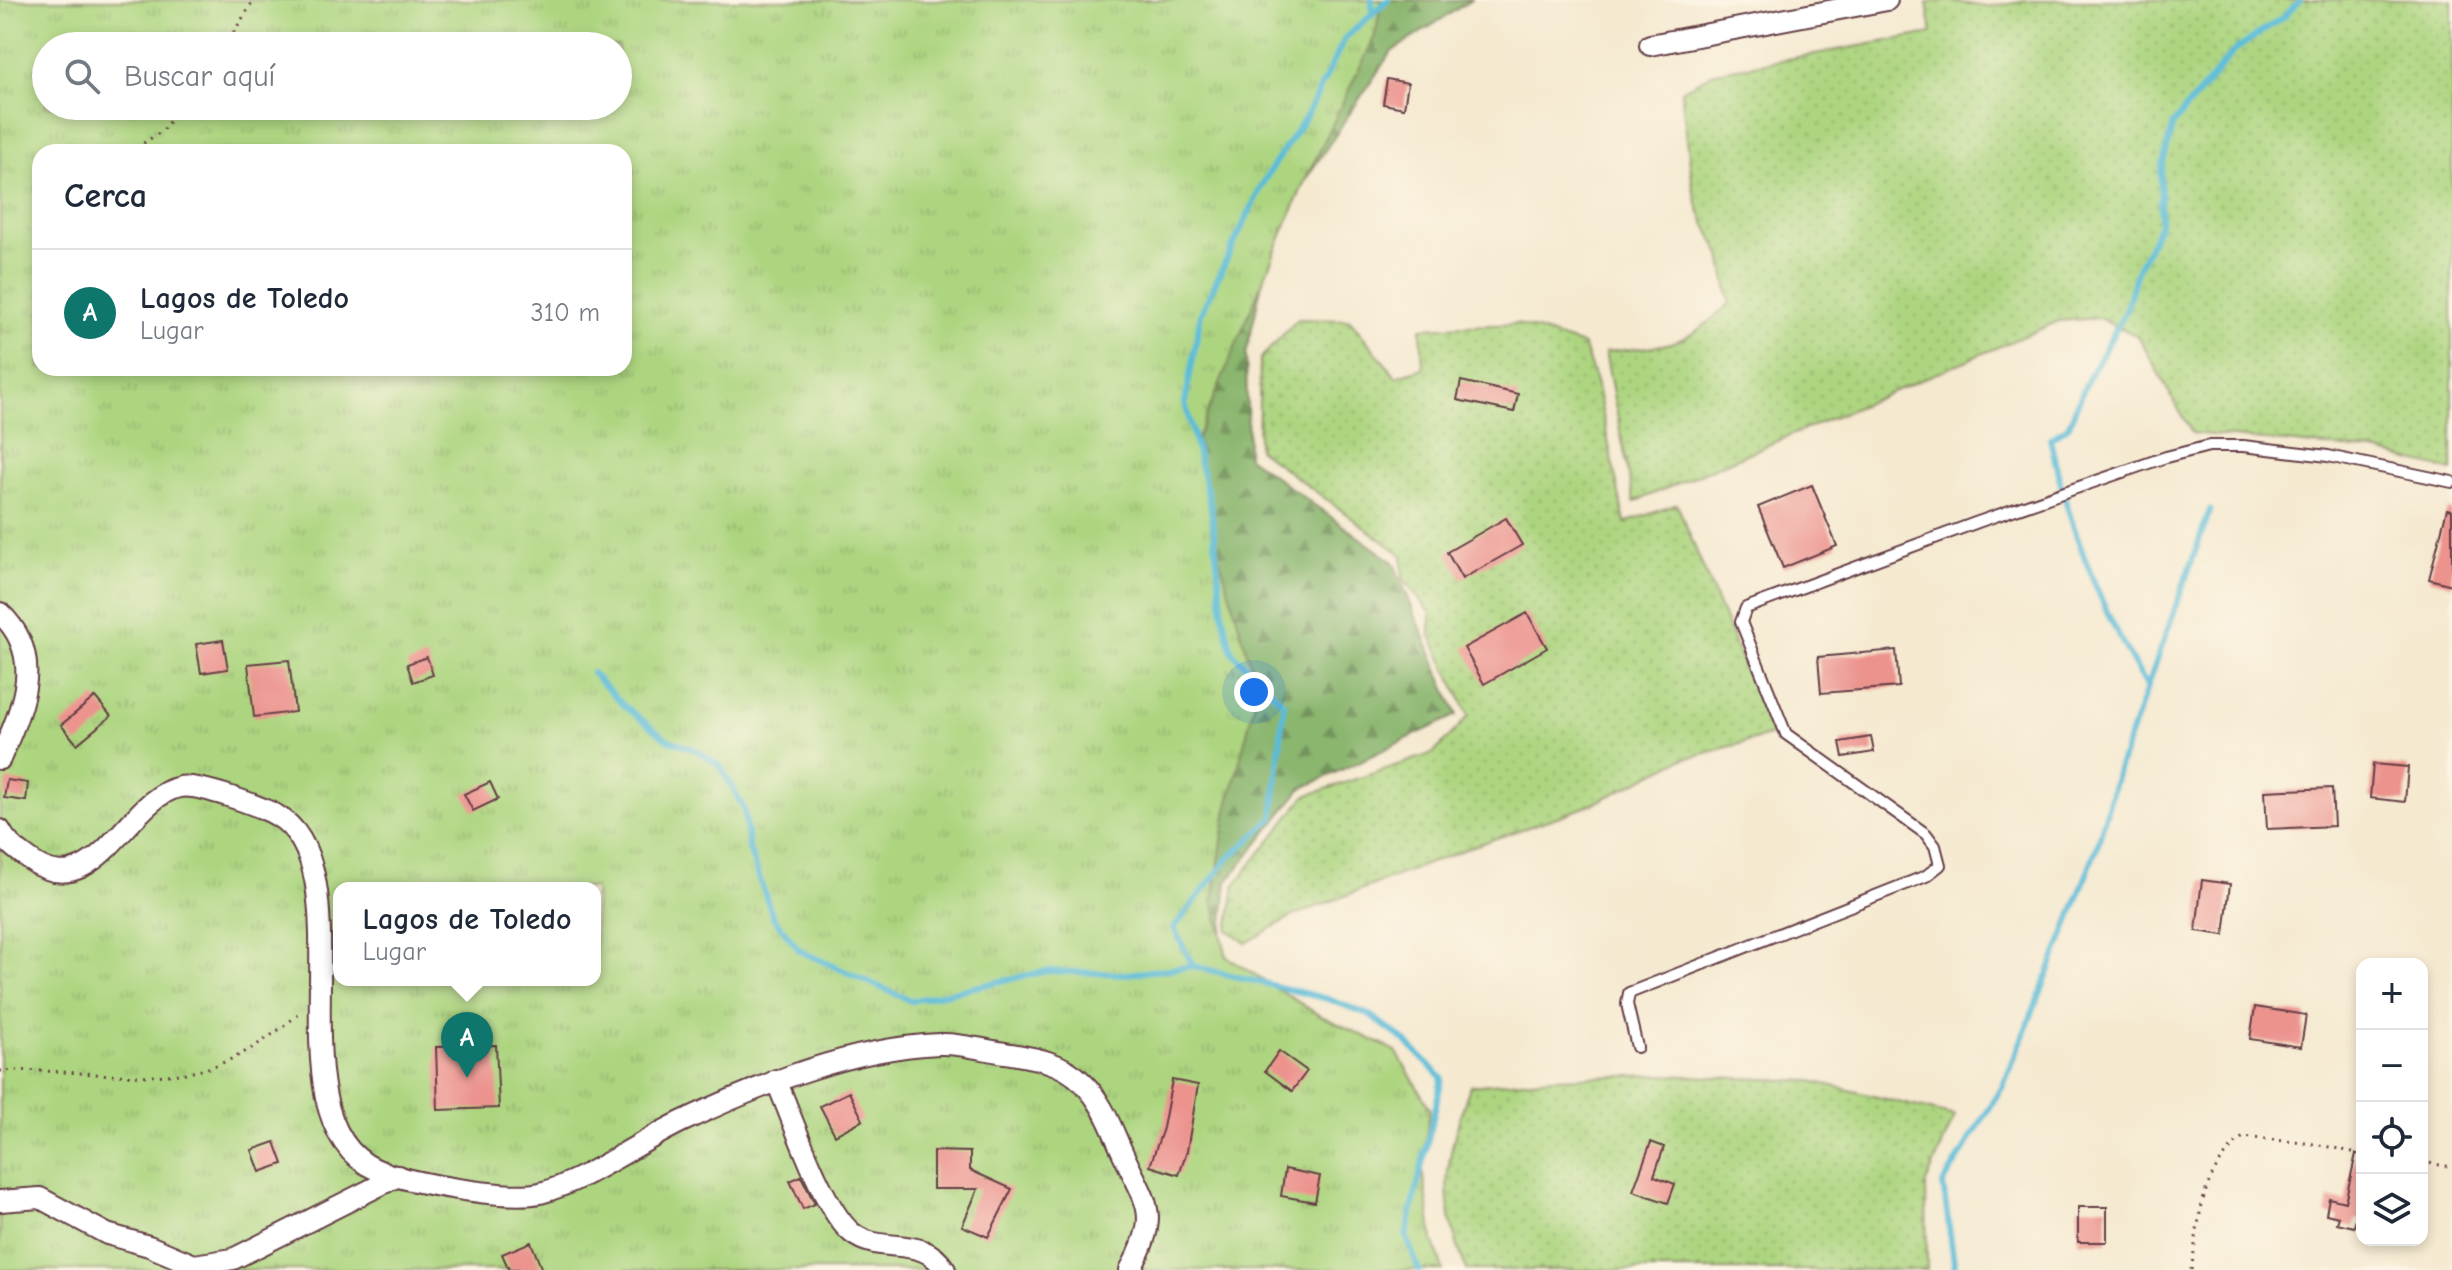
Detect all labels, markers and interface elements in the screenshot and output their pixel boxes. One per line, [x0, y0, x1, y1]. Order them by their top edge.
search box [32, 32, 632, 120]
icon: search [60, 54, 104, 98]
text: Buscar aquí [124, 59, 275, 94]
text: Cerca [64, 176, 147, 216]
text: Lagos de Toledo [140, 281, 349, 316]
text: A [83, 298, 97, 328]
text: 310 m [531, 298, 600, 328]
text: Lugar [140, 316, 204, 346]
your location [1234, 672, 1274, 712]
popup [333, 882, 601, 986]
text: Lagos de Toledo [363, 902, 571, 937]
text: Lugar [363, 937, 426, 967]
map controls [2356, 958, 2428, 1246]
button: + [2356, 958, 2428, 1030]
pin: A [441, 1012, 493, 1078]
button: − [2356, 1030, 2428, 1102]
button: locate [2356, 1102, 2428, 1174]
button: layers [2356, 1174, 2428, 1246]

